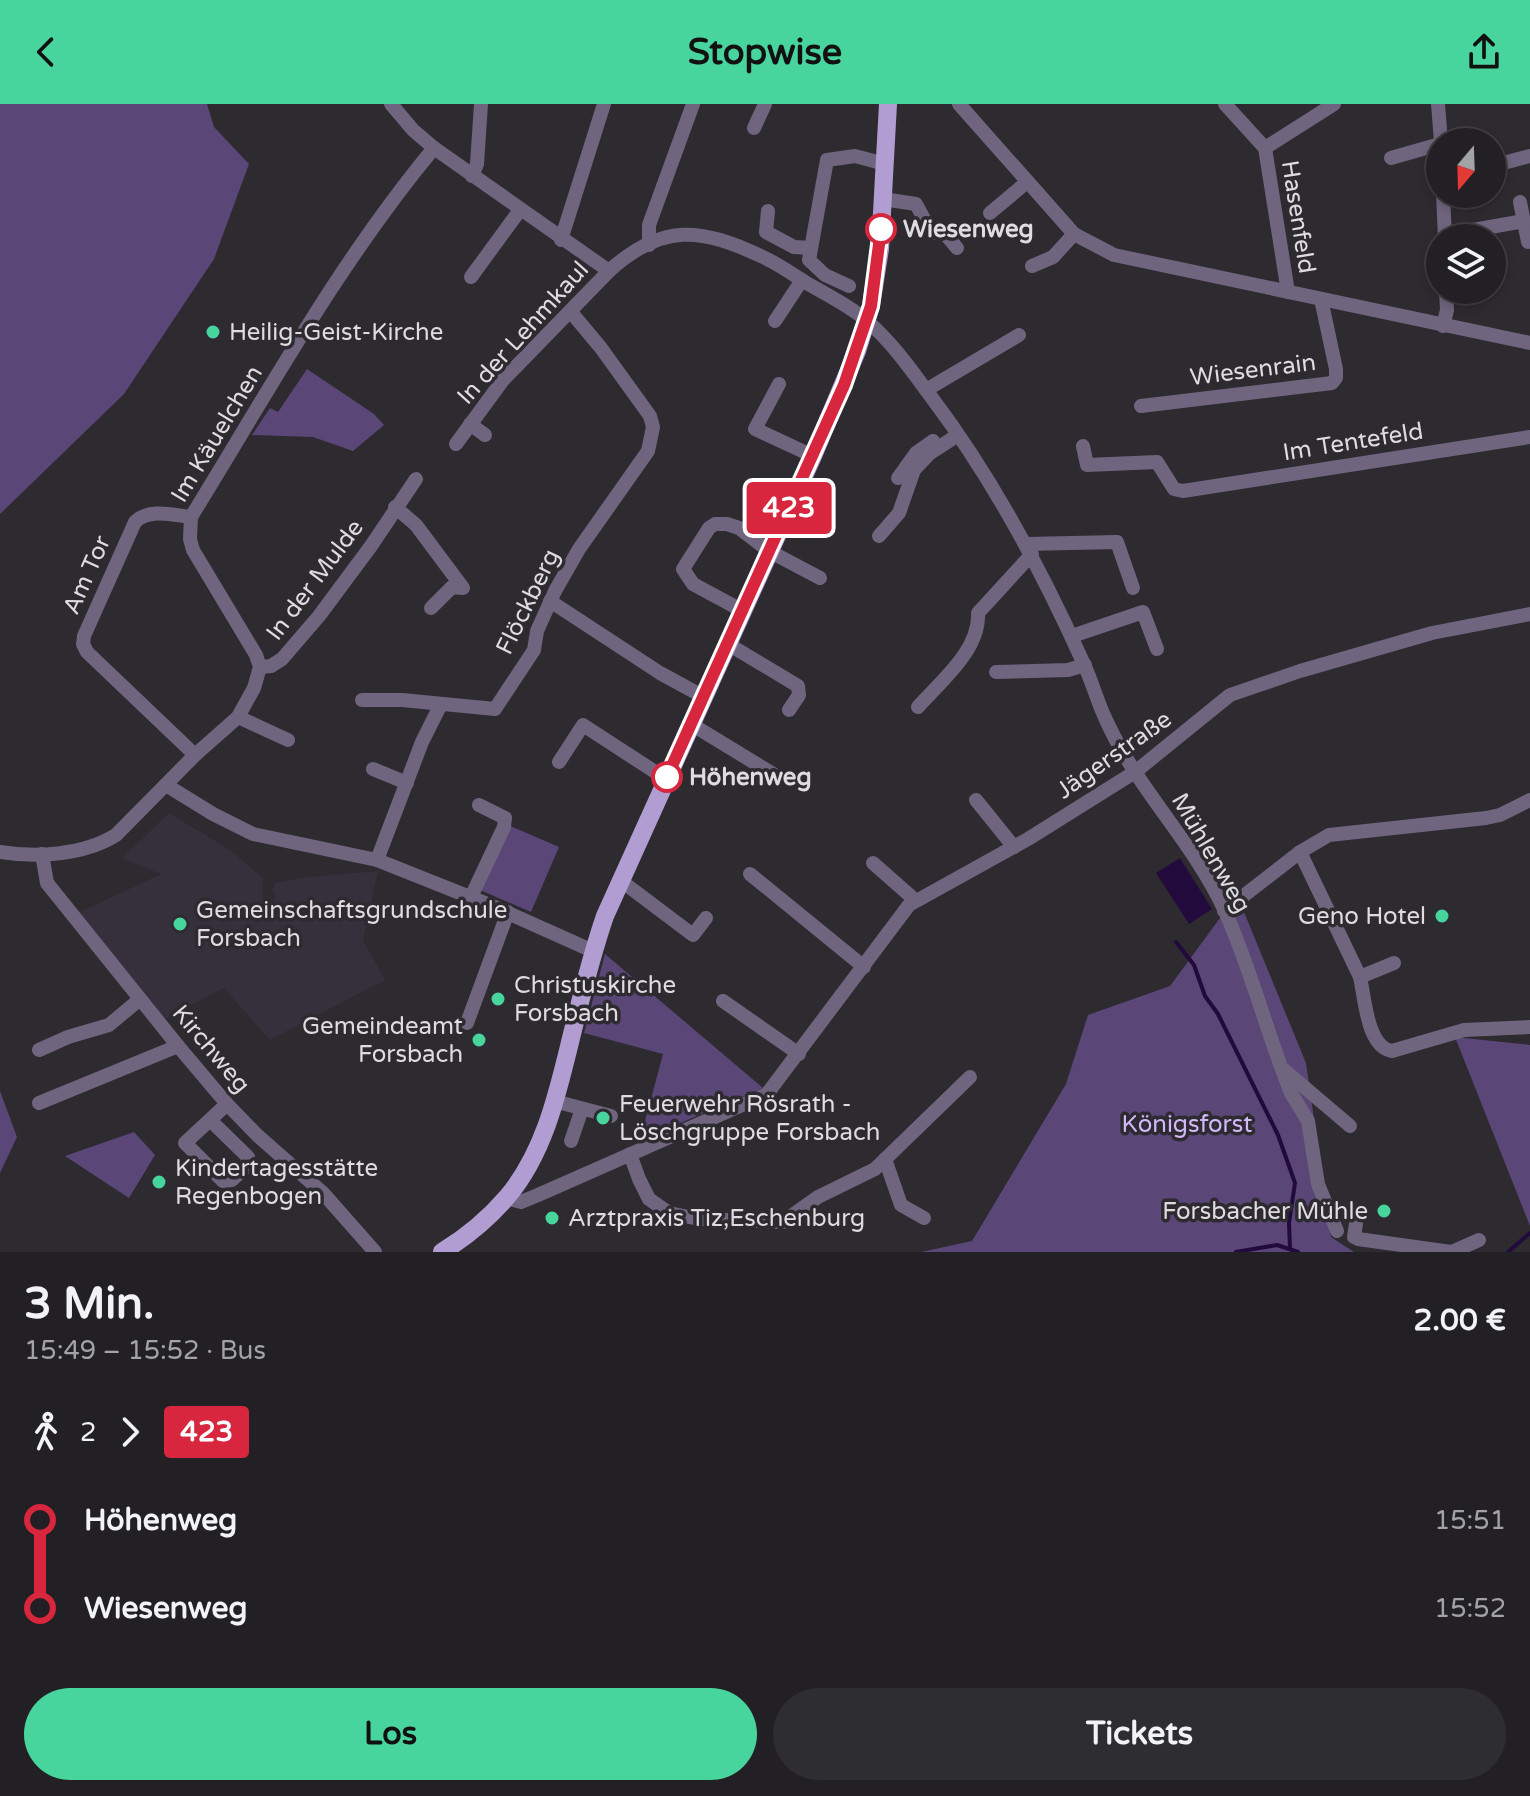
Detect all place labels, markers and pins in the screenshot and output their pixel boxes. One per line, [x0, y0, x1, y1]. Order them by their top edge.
marker: Wiesenweg [866, 214, 896, 244]
place label: Wiesenweg [903, 215, 1034, 244]
place label: Heilig-Geist-Kirche [229, 318, 443, 347]
marker: Heilig-Geist-Kirche [204, 323, 222, 341]
marker: Höhenweg [652, 762, 682, 792]
place label: Höhenweg [689, 763, 812, 792]
place label: Gemeinschaftsgrundschule Forsbach [196, 896, 507, 953]
place label: Geno Hotel [1298, 902, 1426, 931]
marker: Geno Hotel [1433, 907, 1451, 925]
marker: Gemeinschaftsgrundschule Forsbach [171, 915, 189, 933]
place label: Christuskirche Forsbach [514, 971, 676, 1028]
marker: Christuskirche Forsbach [489, 990, 507, 1008]
place label: Gemeindeamt Forsbach [302, 1012, 463, 1069]
marker: Gemeindeamt Forsbach [470, 1031, 488, 1049]
place label: Feuerwehr Rösrath - Löschgruppe Forsbach [619, 1090, 880, 1147]
marker: Feuerwehr Rösrath - Löschgruppe Forsbach [594, 1109, 612, 1127]
place label: Kindertagesstätte Regenbogen [175, 1154, 378, 1211]
marker: Kindertagesstätte Regenbogen [150, 1173, 168, 1191]
place label: Forsbacher Mühle [1162, 1197, 1368, 1226]
marker: Forsbacher Mühle [1375, 1202, 1393, 1220]
place label: Arztpraxis Tiz,Eschenburg [568, 1204, 865, 1233]
marker: Arztpraxis Tiz,Eschenburg [543, 1209, 561, 1227]

